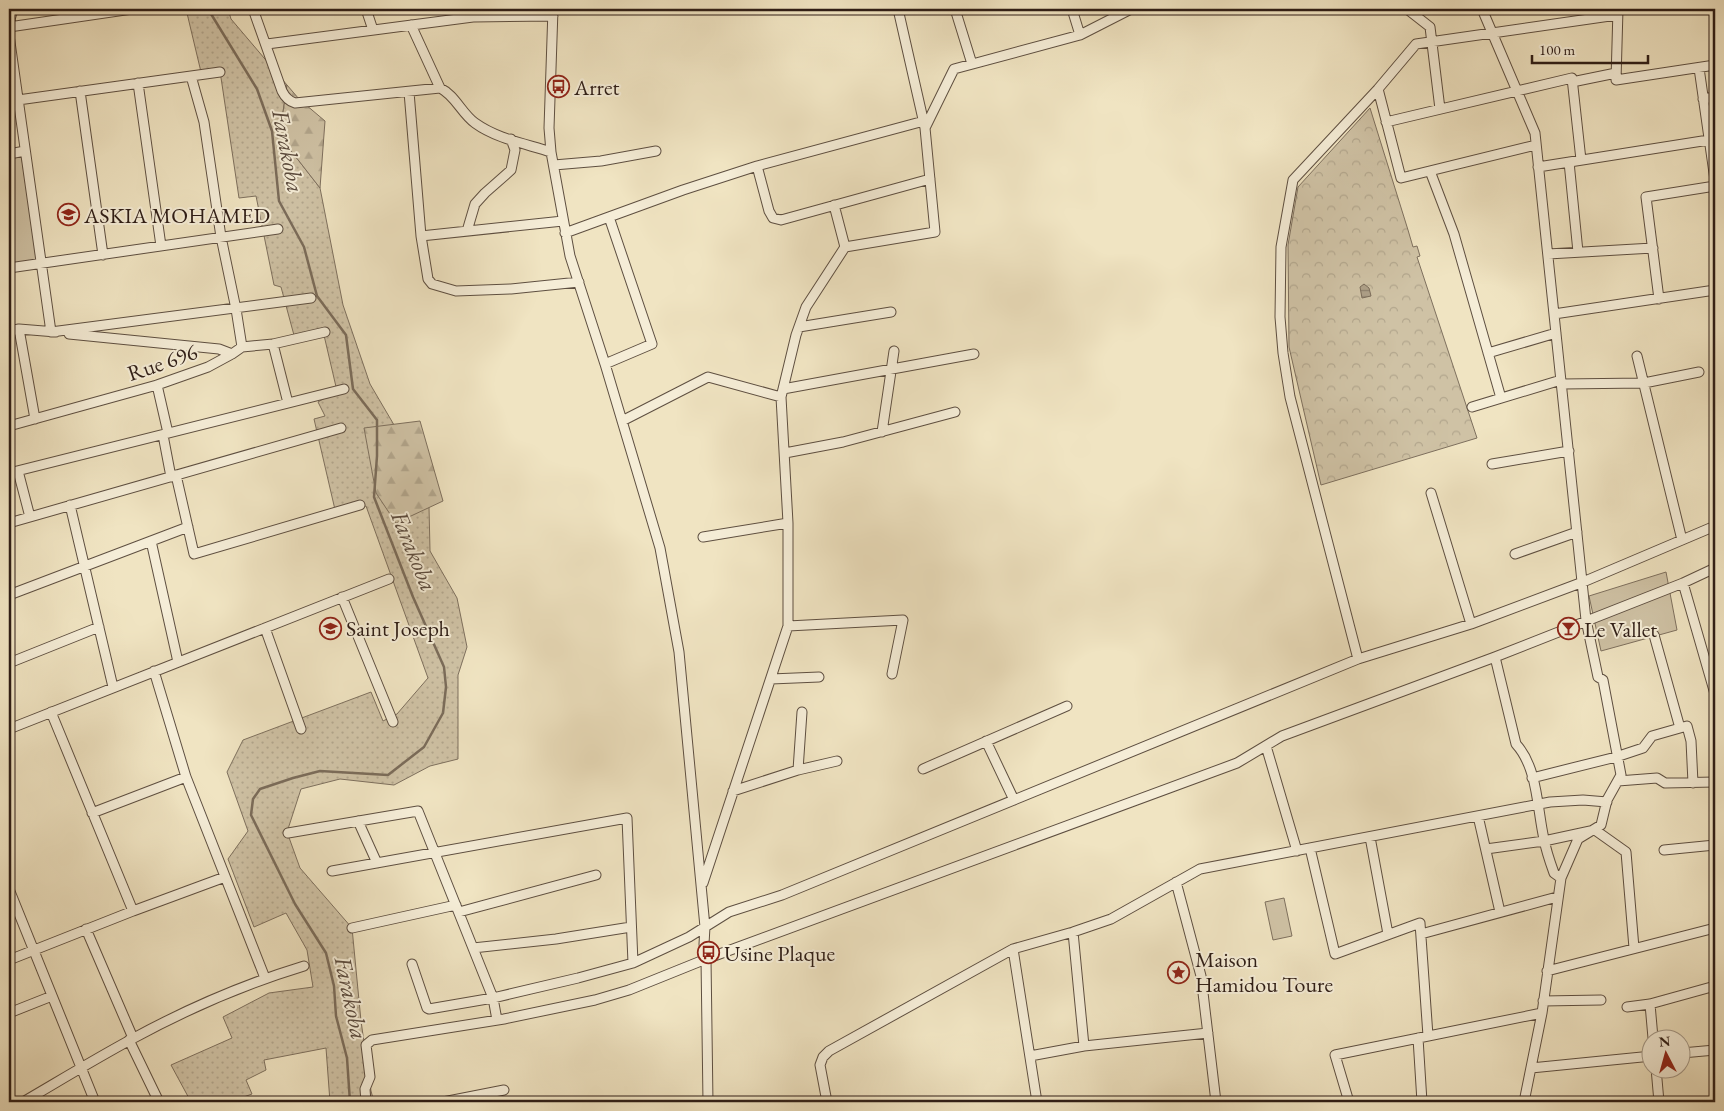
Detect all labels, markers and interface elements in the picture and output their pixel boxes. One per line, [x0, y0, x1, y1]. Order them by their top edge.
scale bar [1532, 32, 1648, 64]
text: 100 m [1539, 40, 1576, 59]
place label: Arret [573, 73, 620, 102]
bus stop icon: Arret [546, 75, 570, 99]
water label: Farakoba [265, 106, 312, 195]
place label: ASKIA MOHAMED [83, 201, 270, 230]
school or university icon: ASKIA MOHAMED [56, 203, 80, 227]
street label: Rue 696 [123, 337, 201, 388]
water label: Farakoba [384, 505, 445, 596]
place label: Saint Joseph [346, 614, 450, 643]
place label: Le Vallet [1584, 615, 1657, 644]
school or university icon: Saint Joseph [318, 616, 342, 640]
bar icon: Le Vallet [1556, 617, 1580, 641]
place label: Usine Plaque [724, 939, 836, 968]
bus stop icon: Usine Plaque [696, 941, 720, 965]
place label: Maison Hamidou Toure [1195, 945, 1333, 999]
water label: Farakoba [327, 952, 375, 1042]
place icon: Maison Hamidou Toure [1167, 960, 1191, 984]
north arrow [1642, 1028, 1692, 1078]
text: N [1658, 1031, 1672, 1051]

